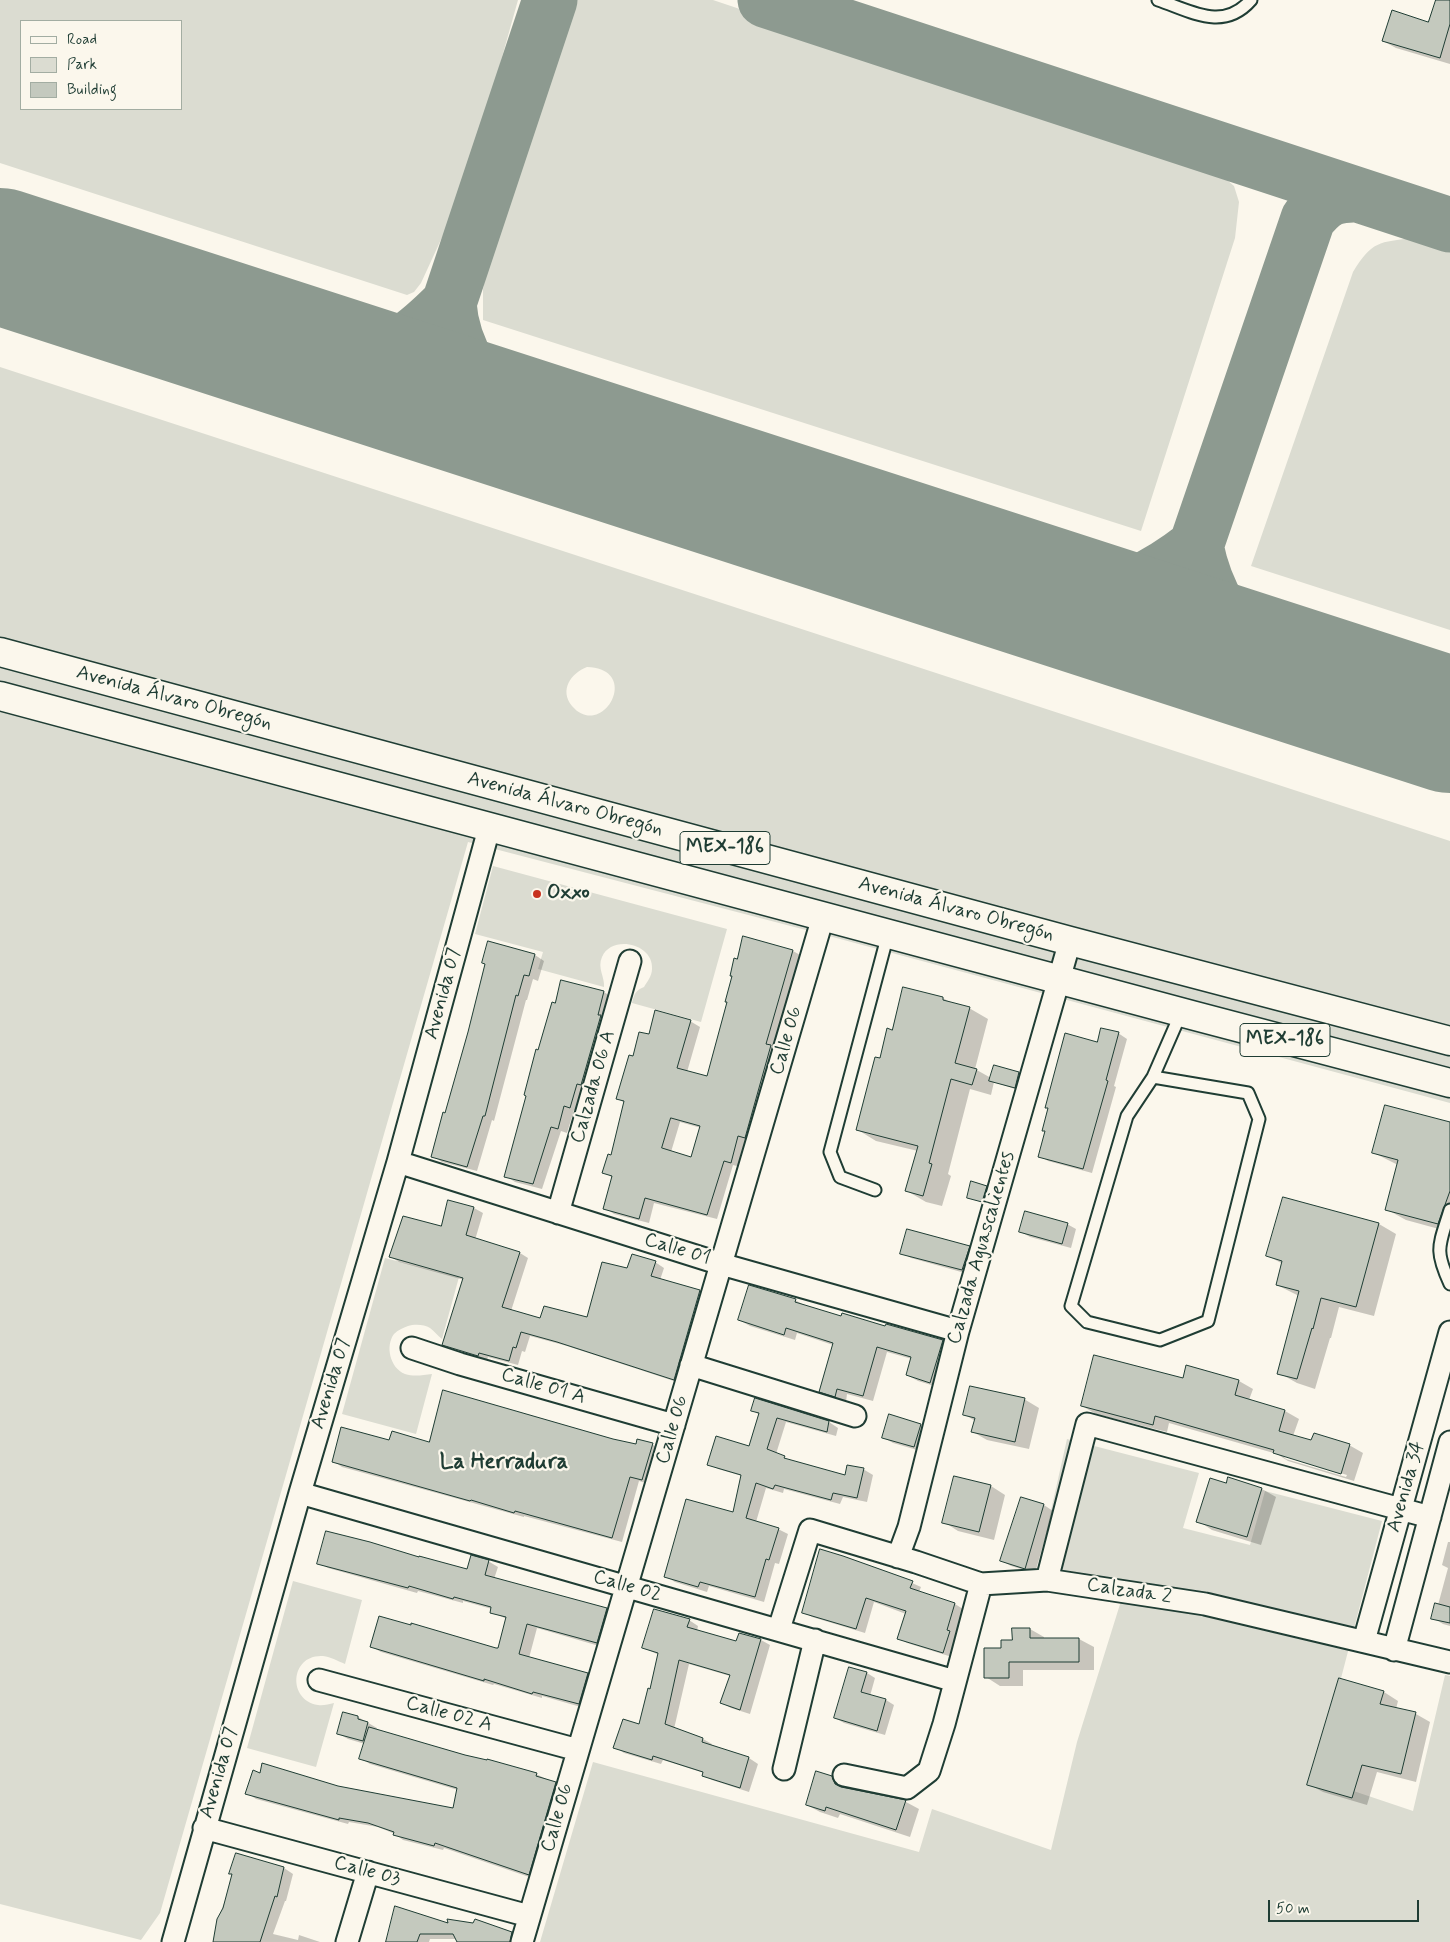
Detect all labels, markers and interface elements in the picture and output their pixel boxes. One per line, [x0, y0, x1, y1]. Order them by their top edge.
legend [20, 20, 182, 110]
text: Road [67, 30, 97, 50]
text: Park [67, 55, 97, 75]
text: Building [67, 80, 117, 100]
street label: Avenida Álvaro Obregón [74, 661, 274, 737]
street label: Avenida Álvaro Obregón [465, 767, 665, 843]
road number: MEX-186 [680, 831, 770, 864]
street label: Avenida Álvaro Obregón [856, 872, 1056, 948]
place label: Oxxo [547, 882, 590, 906]
marker: Oxxo [531, 888, 543, 900]
street label: Avenida 07 [420, 946, 468, 1042]
street label: Calle 06 [766, 1004, 808, 1078]
road number: MEX-186 [1240, 1024, 1330, 1056]
street label: Calzada 06 A [566, 1028, 622, 1146]
street label: Calzada Aguascalientes [943, 1149, 1021, 1347]
street label: Calle 01 [641, 1229, 713, 1271]
street label: Avenida 07 [307, 1336, 357, 1432]
street label: Calle 01 A [498, 1364, 588, 1410]
street label: Calle 06 [652, 1393, 694, 1467]
street label: Avenida 34 [1383, 1439, 1431, 1535]
district label: La Herradura [440, 1450, 568, 1476]
street label: Calle 02 [590, 1566, 664, 1608]
street label: Calzada 2 [1085, 1573, 1173, 1611]
street label: Calle 02 A [403, 1692, 495, 1738]
street label: Avenida 07 [196, 1725, 244, 1821]
street label: Calle 06 [537, 1781, 579, 1855]
street label: Calle 03 [331, 1852, 403, 1892]
scale bar [1270, 1890, 1421, 1922]
text: 50 m [1276, 1899, 1310, 1919]

